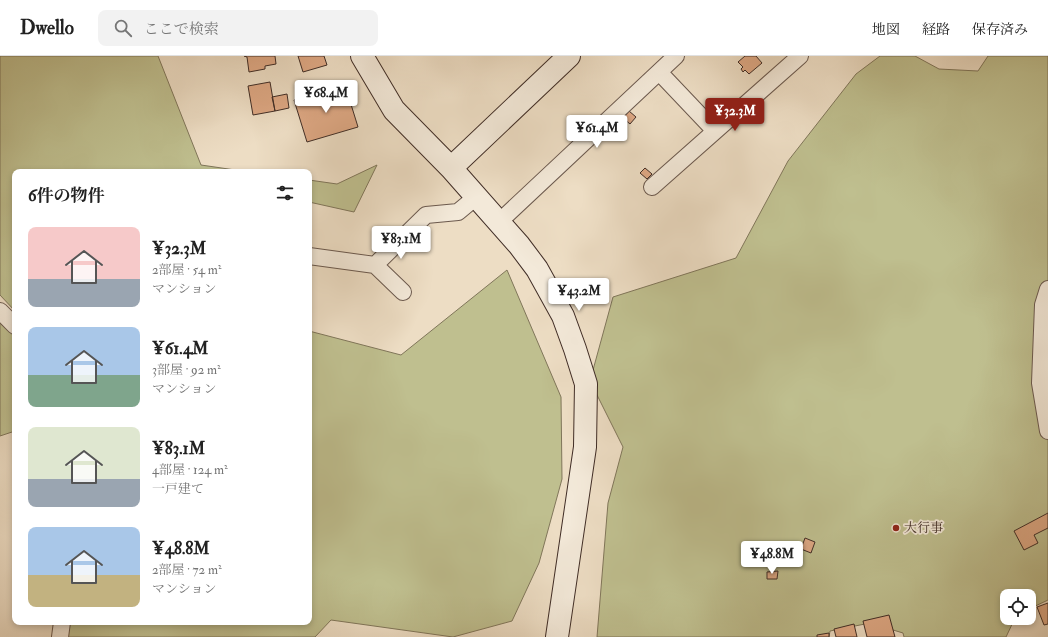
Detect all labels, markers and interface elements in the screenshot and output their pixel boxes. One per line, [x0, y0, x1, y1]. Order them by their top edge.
search box [98, 10, 378, 46]
text: Dwello [20, 16, 74, 40]
icon: search [112, 17, 134, 39]
text: ここで検索 [144, 20, 219, 39]
text: 地図 [872, 21, 900, 38]
text: 経路 [922, 21, 950, 38]
text: 保存済み [972, 21, 1028, 38]
pin: ¥68.4M [293, 80, 359, 114]
text: ¥68.4M [304, 85, 348, 101]
pin: ¥32.3M [702, 98, 768, 132]
text: ¥32.3M [714, 103, 756, 119]
pin: ¥61.4M [564, 115, 630, 149]
text: ¥61.4M [575, 120, 619, 136]
icon: filters [274, 182, 296, 204]
text: 6件の物件 [28, 185, 105, 206]
pin: ¥83.1M [368, 226, 434, 260]
text: ¥83.1M [381, 231, 421, 247]
text: ¥32.3M [152, 238, 206, 259]
icon: home [60, 243, 108, 291]
text: 2部屋 · 54 m² [152, 262, 222, 278]
pin: ¥43.2M [546, 278, 612, 312]
text: マンション [152, 281, 216, 297]
text: ¥43.2M [557, 283, 601, 299]
text: ¥61.4M [152, 338, 209, 359]
icon: home [60, 343, 108, 391]
text: 3部屋 · 92 m² [152, 362, 221, 378]
text: マンション [152, 381, 216, 397]
text: ¥83.1M [152, 438, 205, 459]
icon: home [60, 443, 108, 491]
text: 4部屋 · 124 m² [152, 462, 228, 478]
text: 一戸建て [152, 481, 204, 497]
place label: 大行事 [904, 520, 943, 536]
marker: 大行事 [891, 523, 901, 533]
text: ¥48.8M [152, 538, 210, 559]
pin: ¥48.8M [739, 541, 805, 575]
icon: home [60, 543, 108, 591]
text: ¥48.8M [750, 546, 794, 562]
text: 2部屋 · 72 m² [152, 562, 222, 578]
text: マンション [152, 581, 216, 597]
map controls [1000, 589, 1036, 625]
button: locate [1000, 589, 1036, 625]

